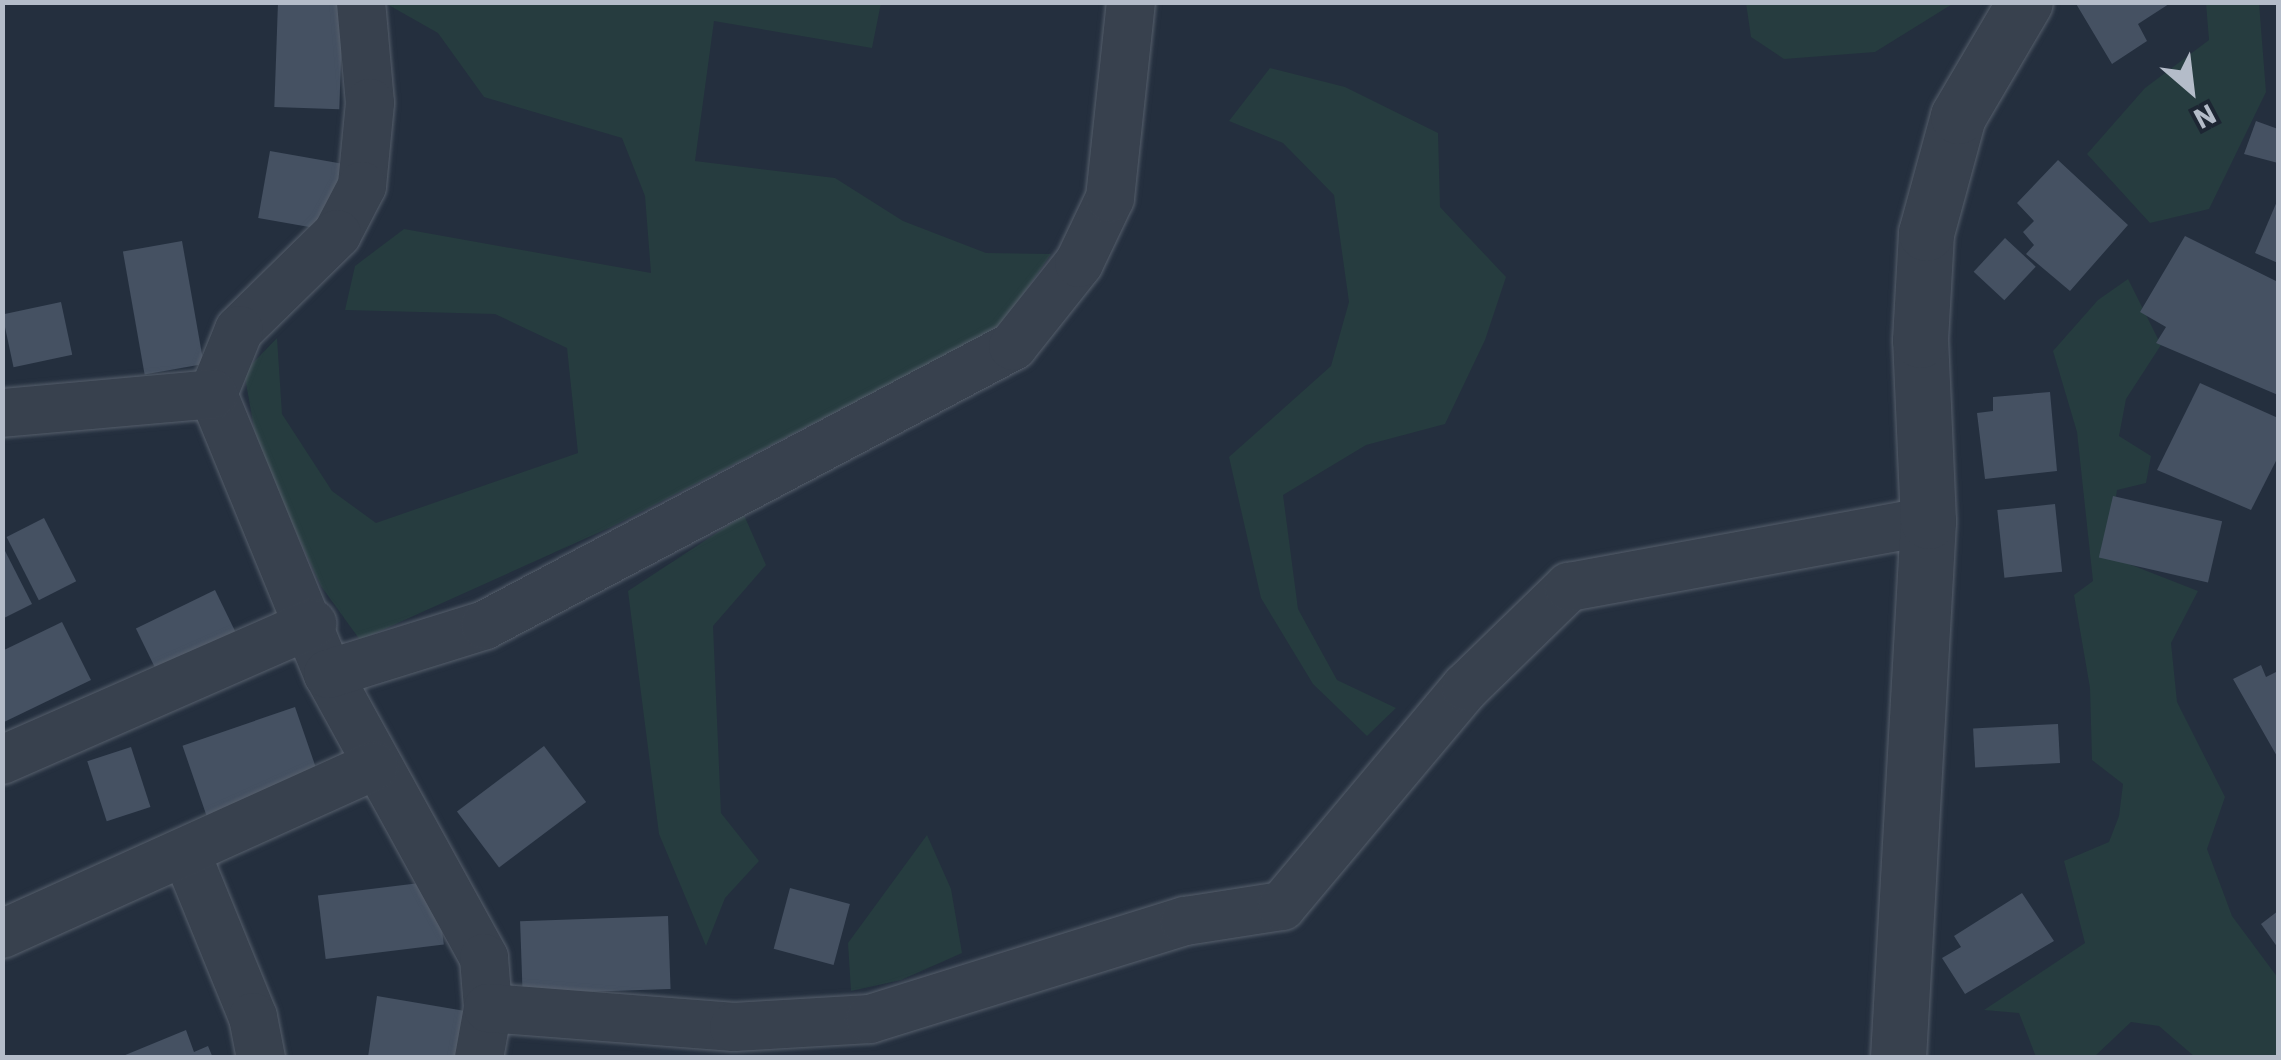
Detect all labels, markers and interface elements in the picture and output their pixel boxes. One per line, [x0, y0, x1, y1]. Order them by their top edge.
north arrow [2141, 40, 2241, 140]
text: N [2188, 96, 2223, 138]

